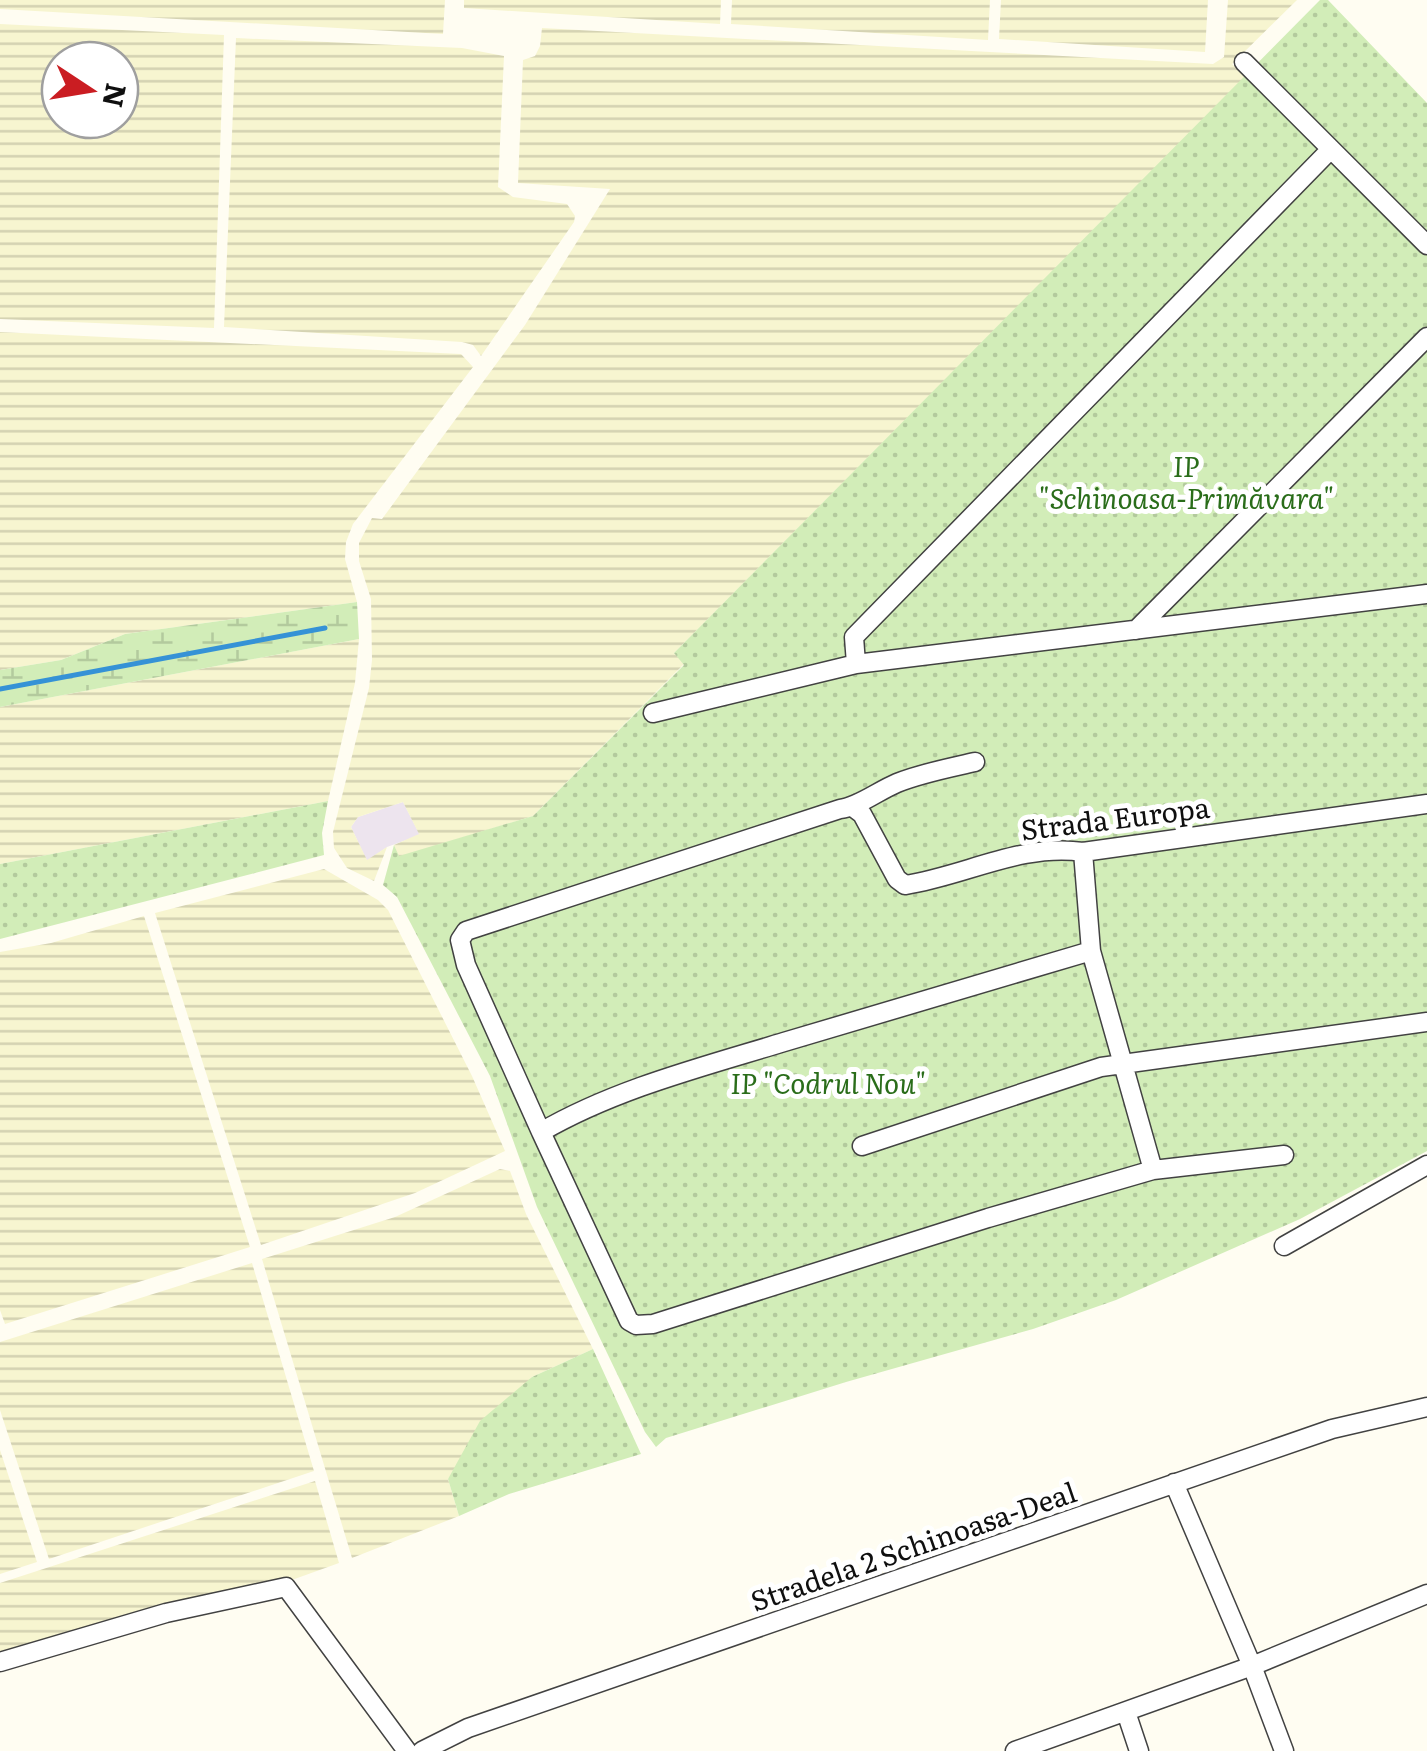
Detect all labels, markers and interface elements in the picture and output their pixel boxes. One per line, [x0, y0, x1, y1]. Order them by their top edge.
north arrow [40, 40, 140, 140]
text: N [93, 80, 139, 111]
park label: IP "Schinoasa-Primăvara" [1038, 444, 1334, 518]
street label: Strada Europa [1018, 785, 1212, 849]
park label: IP "Codrul Nou" [730, 1061, 926, 1103]
street label: Stradela 2 Schinoasa-Deal [744, 1469, 1082, 1621]

